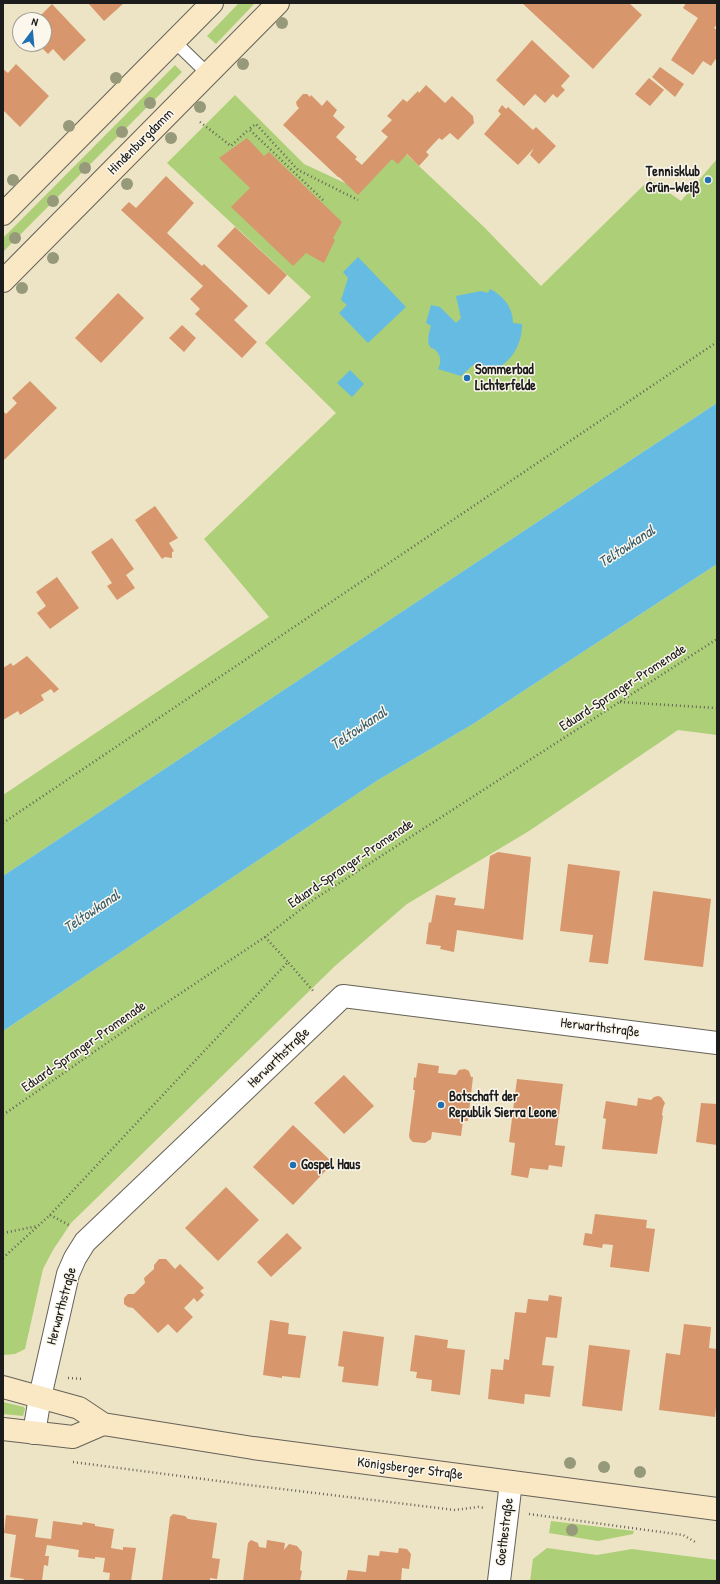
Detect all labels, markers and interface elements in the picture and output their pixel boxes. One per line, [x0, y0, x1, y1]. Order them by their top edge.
north arrow [12, 12, 52, 52]
text: N [30, 14, 40, 29]
street label: Hindenburgdamm [105, 106, 177, 178]
place label: Tennisklub Grün-Weiß [646, 164, 700, 196]
marker: Tennisklub Grün-Weiß [703, 175, 713, 185]
place label: Sommerbad Lichterfelde [475, 362, 536, 394]
marker: Sommerbad Lichterfelde [462, 373, 472, 383]
water label: Teltowkanal [595, 522, 659, 572]
street label: Eduard-Spranger-Promenade [557, 641, 689, 735]
water label: Teltowkanal [327, 704, 391, 754]
street label: Eduard-Spranger-Promenade [285, 816, 417, 912]
water label: Teltowkanal [60, 887, 124, 937]
street label: Eduard-Spranger-Promenade [19, 998, 149, 1096]
street label: Herwarthstraße [559, 1015, 641, 1041]
street label: Herwarthstraße [245, 1024, 313, 1092]
place label: Botschaft der Republik Sierra Leone [449, 1089, 557, 1122]
marker: Botschaft der Republik Sierra Leone [436, 1100, 446, 1110]
place label: Gospel Haus [301, 1157, 360, 1173]
marker: Gospel Haus [288, 1160, 298, 1170]
street label: Herwarthstraße [44, 1265, 80, 1347]
street label: Königsberger Straße [356, 1454, 464, 1484]
street label: Goethestraße [493, 1497, 517, 1567]

